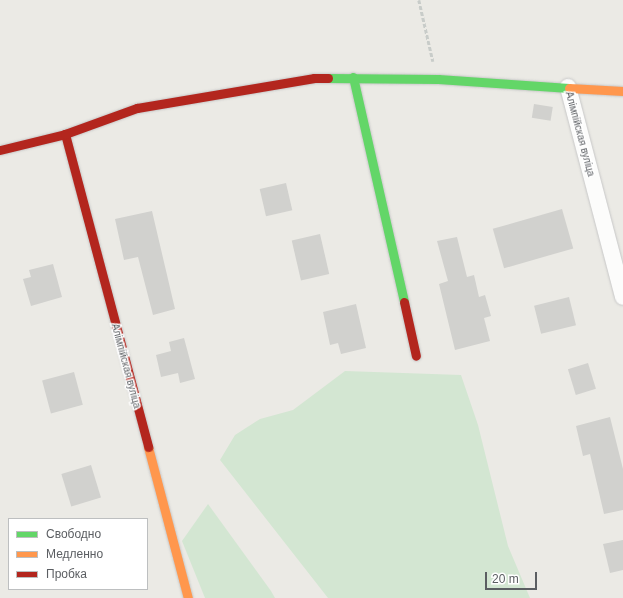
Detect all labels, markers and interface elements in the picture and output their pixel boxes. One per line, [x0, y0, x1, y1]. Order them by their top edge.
street label: Алімпійская вуліца [563, 90, 597, 178]
street label: Алімпійская вуліца [109, 322, 143, 410]
legend [8, 518, 148, 590]
text: Свободно [46, 527, 101, 541]
text: Медленно [46, 547, 103, 561]
scale bar [487, 564, 539, 590]
text: Пробка [46, 567, 87, 581]
text: 20 m [492, 572, 519, 586]

